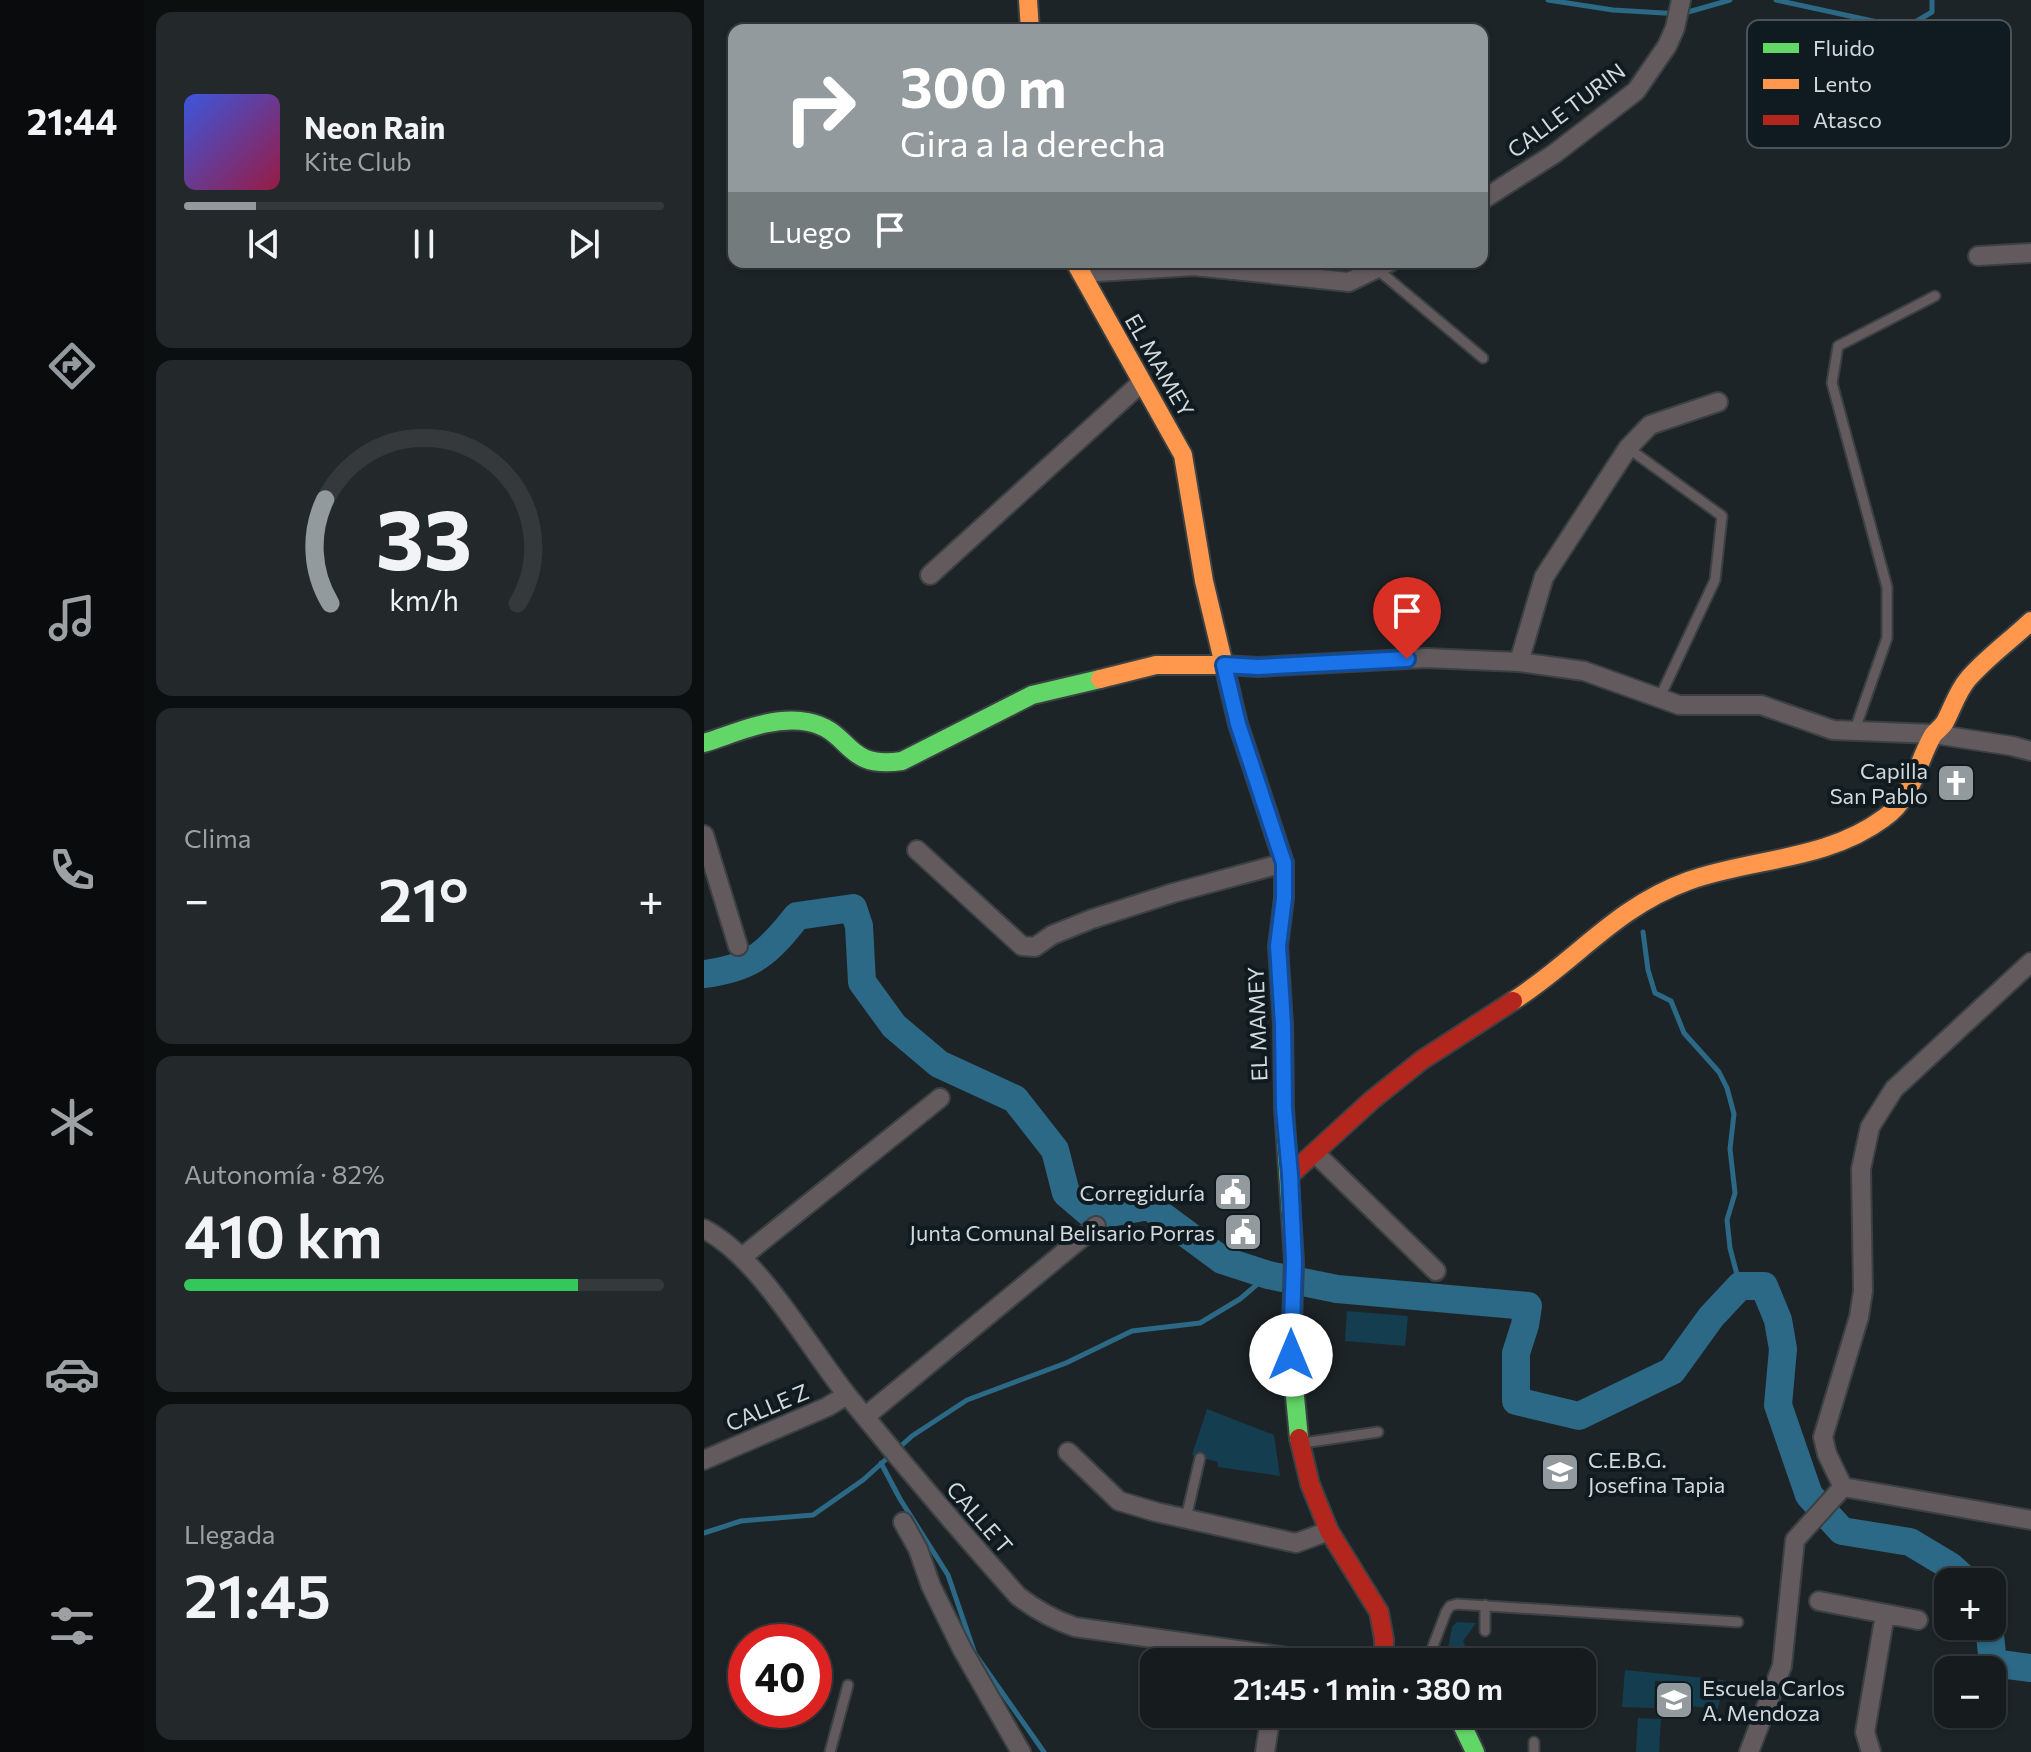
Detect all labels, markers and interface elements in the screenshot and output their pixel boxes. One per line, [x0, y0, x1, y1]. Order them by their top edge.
legend [1747, 20, 2011, 148]
text: Fluido [1813, 34, 1875, 61]
text: 300 m [900, 51, 1067, 120]
icon: right [768, 56, 872, 160]
street label: CALLE TURIN [1502, 57, 1630, 163]
text: Lento [1813, 70, 1872, 97]
text: 21:44 [27, 98, 117, 142]
text: Atasco [1813, 106, 1882, 133]
text: Neon Rain [304, 108, 445, 145]
text: Gira a la derecha [900, 120, 1166, 164]
text: Kite Club [304, 145, 412, 176]
icon: arrive [868, 208, 912, 252]
text: Luego [768, 212, 852, 249]
icon: previous [242, 222, 286, 266]
icon: pause [402, 222, 446, 266]
icon: next [562, 222, 606, 266]
street label: EL MAMEY [1120, 309, 1200, 421]
icon: directions [44, 338, 100, 394]
text: 33 [376, 485, 472, 587]
pin [1373, 577, 1441, 659]
text: km/h [389, 582, 459, 617]
icon: arrive [1385, 589, 1429, 633]
icon: music [44, 590, 100, 646]
place label: Capilla San Pablo [1830, 757, 1928, 809]
church icon: Capilla San Pablo [1935, 762, 1977, 804]
text: Clima [184, 822, 251, 853]
icon: phone [44, 842, 100, 898]
text: 21° [378, 861, 469, 934]
text: − [184, 871, 209, 925]
text: + [638, 871, 664, 925]
street label: EL MAMEY [1242, 966, 1272, 1082]
icon: climate [44, 1094, 100, 1150]
text: Autonomía · 82% [184, 1158, 385, 1189]
public building icon: Corregiduría [1212, 1171, 1254, 1213]
place label: Corregiduría [1079, 1179, 1205, 1206]
text: 410 km [184, 1197, 383, 1270]
public building icon: Junta Comunal Belisario Porras [1222, 1211, 1264, 1253]
place label: Junta Comunal Belisario Porras [910, 1219, 1215, 1246]
position arrow [1249, 1313, 1333, 1397]
icon: car [44, 1346, 100, 1402]
street label: CALLE Z [721, 1377, 813, 1437]
place label: C.E.B.G. Josefina Tapia [1588, 1446, 1725, 1498]
school or university icon: C.E.B.G. Josefina Tapia [1539, 1451, 1581, 1493]
street label: CALLE T [941, 1475, 1019, 1559]
text: Llegada [184, 1518, 275, 1549]
text: 21:45 [184, 1557, 331, 1630]
map controls [1934, 1568, 2006, 1728]
button: + [1934, 1568, 2006, 1640]
icon: filters [44, 1598, 100, 1654]
speed limit sign: 40 [728, 1624, 832, 1728]
button: − [1934, 1656, 2006, 1728]
text: 21:45 · 1 min · 380 m [1233, 1669, 1503, 1706]
place label: Escuela Carlos A. Mendoza [1702, 1674, 1845, 1726]
school or university icon: Escuela Carlos A. Mendoza [1653, 1679, 1695, 1721]

